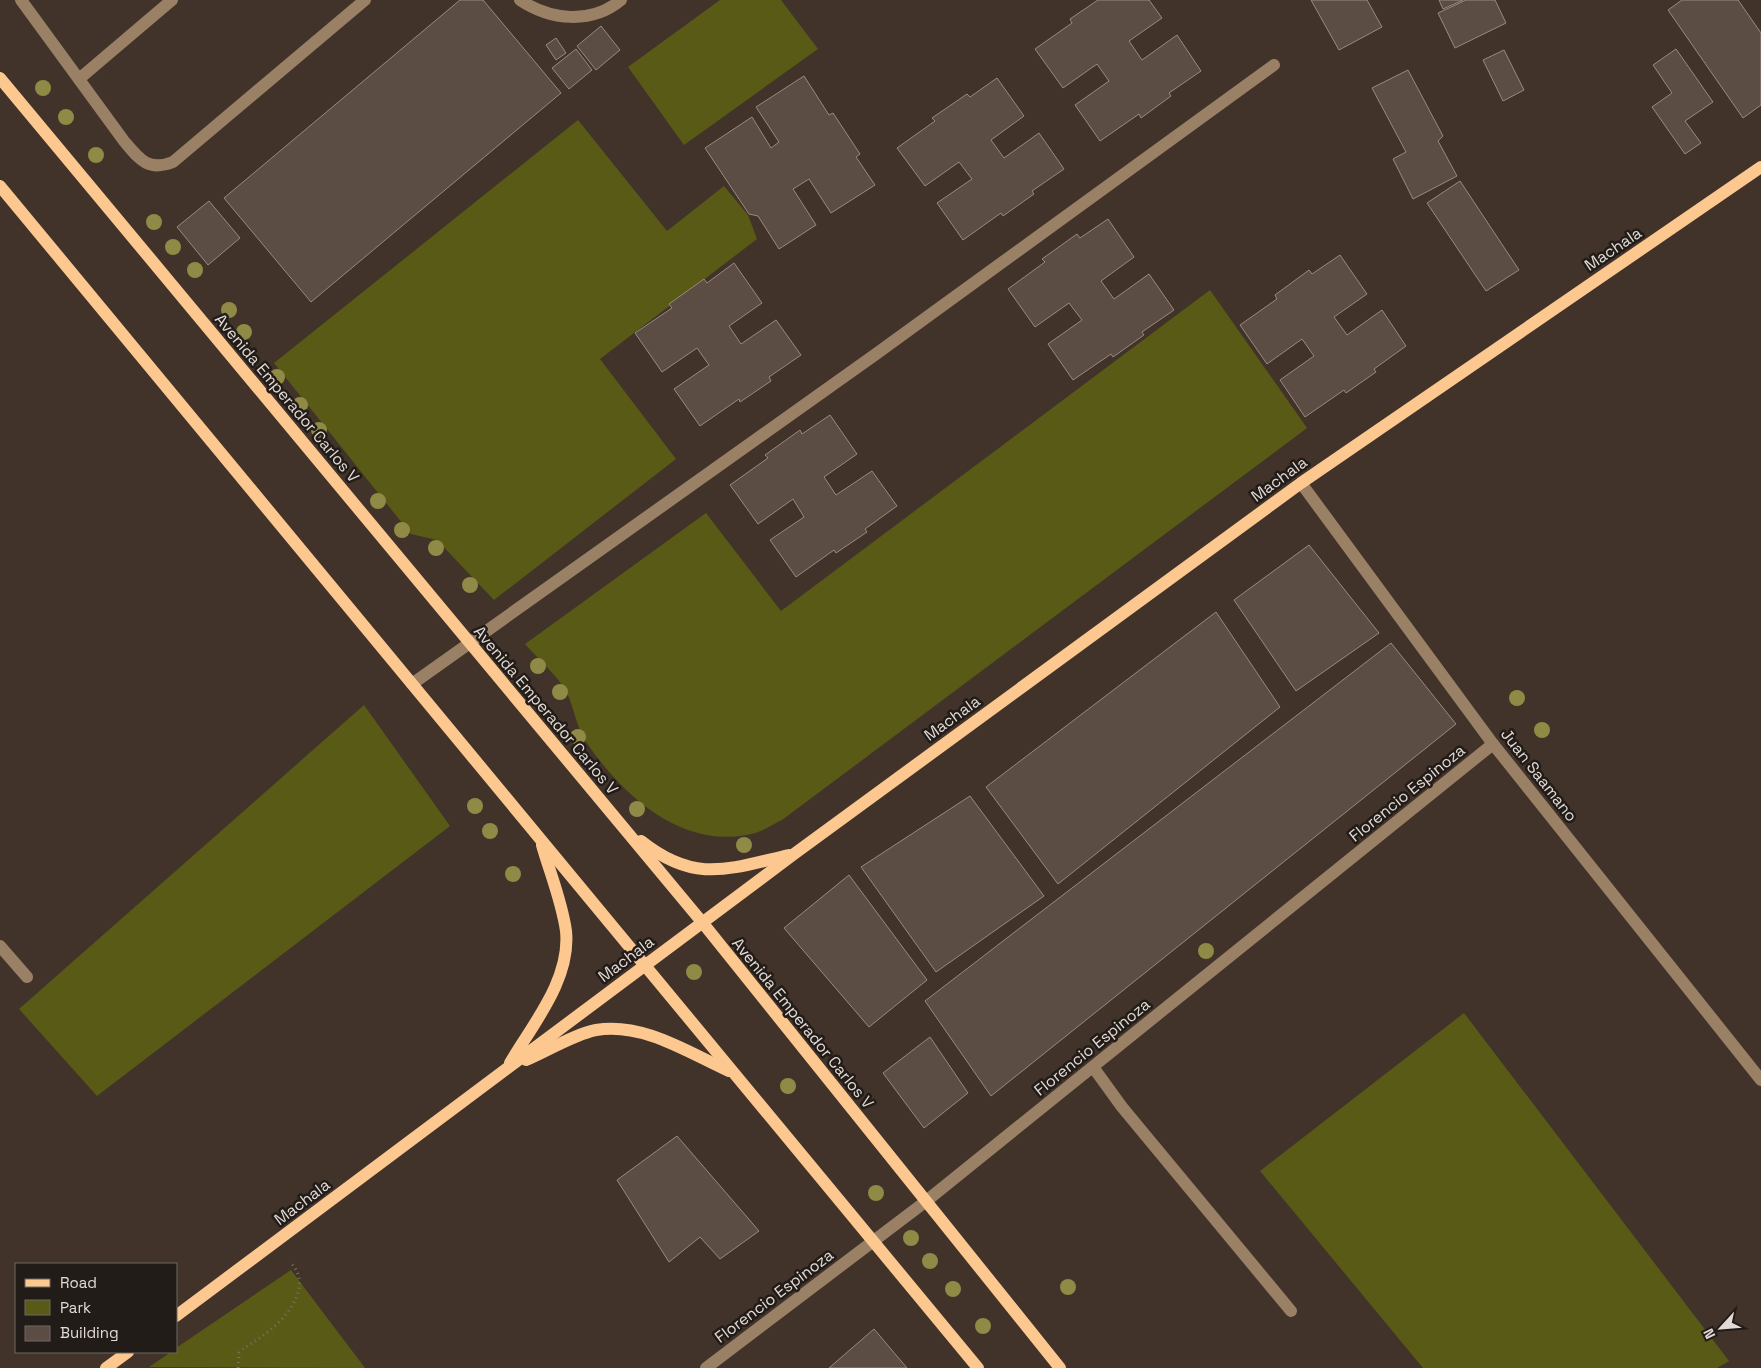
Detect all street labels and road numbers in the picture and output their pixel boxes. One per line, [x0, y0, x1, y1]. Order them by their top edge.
street label: Machala [1580, 222, 1646, 276]
street label: Avenida Emperador Carlos V [210, 309, 364, 487]
street label: Machala [1247, 452, 1311, 506]
street label: Avenida Emperador Carlos V [469, 621, 623, 799]
street label: Machala [920, 691, 984, 745]
street label: Juan Saamano [1496, 724, 1582, 826]
street label: Florencio Espinoza [1345, 740, 1469, 846]
street label: Machala [594, 931, 658, 987]
street label: Avenida Emperador Carlos V [727, 933, 879, 1113]
street label: Florencio Espinoza [1030, 994, 1154, 1100]
street label: Machala [270, 1174, 334, 1230]
street label: Florencio Espinoza [710, 1244, 838, 1348]

